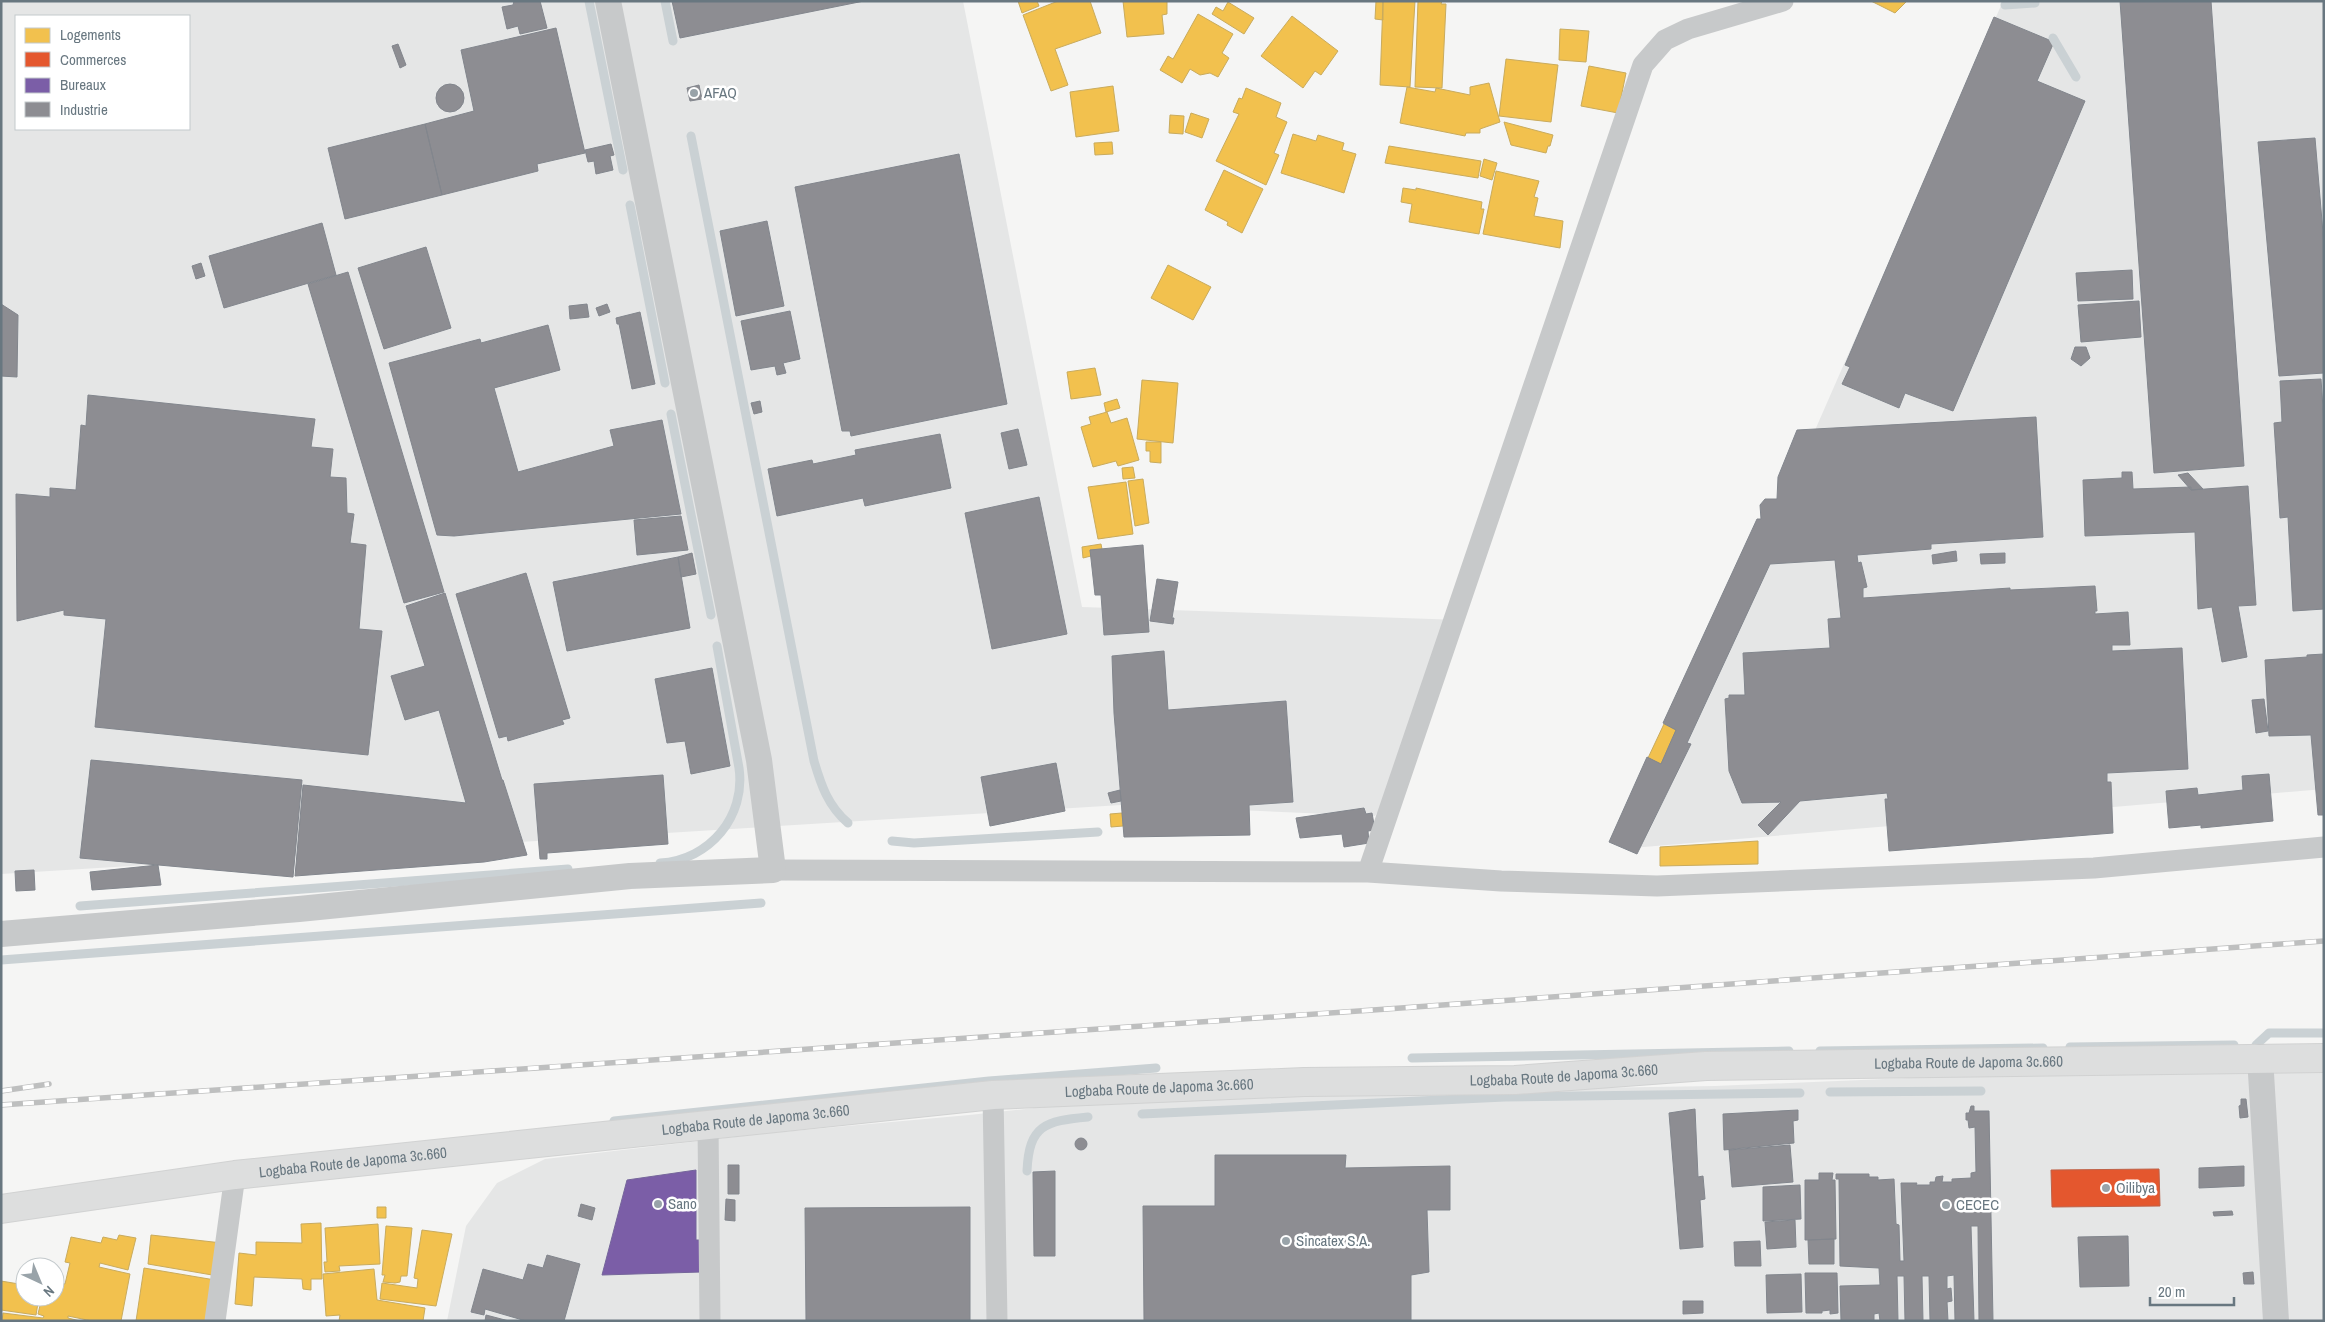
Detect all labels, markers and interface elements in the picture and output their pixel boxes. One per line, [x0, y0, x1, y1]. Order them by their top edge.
legend [15, 15, 190, 130]
text: Logements [60, 24, 121, 45]
text: Commerces [60, 49, 126, 70]
text: Bureaux [60, 74, 107, 95]
place label: AFAQ [703, 82, 737, 103]
marker: AFAQ [688, 87, 700, 99]
text: Industrie [60, 99, 108, 120]
street label: Logbaba Route de Japoma 3c.660 [1874, 1050, 2063, 1074]
street label: Logbaba Route de Japoma 3c.660 [1470, 1059, 1659, 1090]
street label: Logbaba Route de Japoma 3c.660 [1064, 1073, 1254, 1102]
street label: Logbaba Route de Japoma 3c.660 [661, 1099, 851, 1140]
street label: Logbaba Route de Japoma 3c.660 [258, 1142, 448, 1182]
place label: Oilibya [2116, 1177, 2155, 1198]
marker: Oilibya [2100, 1182, 2112, 1194]
place label: Sano [668, 1193, 697, 1214]
place label: CECEC [1956, 1194, 1999, 1215]
marker: Sano [652, 1198, 664, 1210]
marker: CECEC [1940, 1199, 1952, 1211]
place label: Sincatex S.A. [1296, 1230, 1371, 1251]
marker: Sincatex S.A. [1280, 1235, 1292, 1247]
north arrow [15, 1257, 65, 1307]
scale bar [2150, 1274, 2234, 1306]
text: 20 m [2158, 1281, 2185, 1302]
text: N [40, 1282, 58, 1301]

